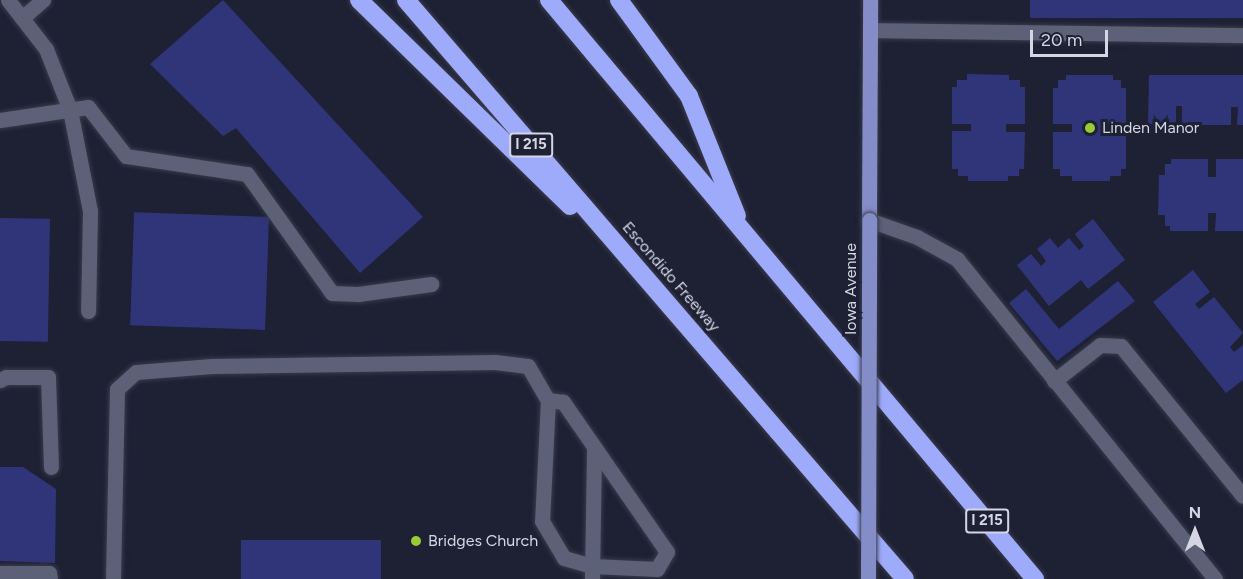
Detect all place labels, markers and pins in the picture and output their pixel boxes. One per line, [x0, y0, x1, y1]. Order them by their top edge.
place label: Linden Manor [1102, 118, 1199, 138]
marker: Linden Manor [1083, 121, 1097, 135]
place label: Bridges Church [428, 531, 538, 551]
marker: Bridges Church [409, 534, 423, 548]

